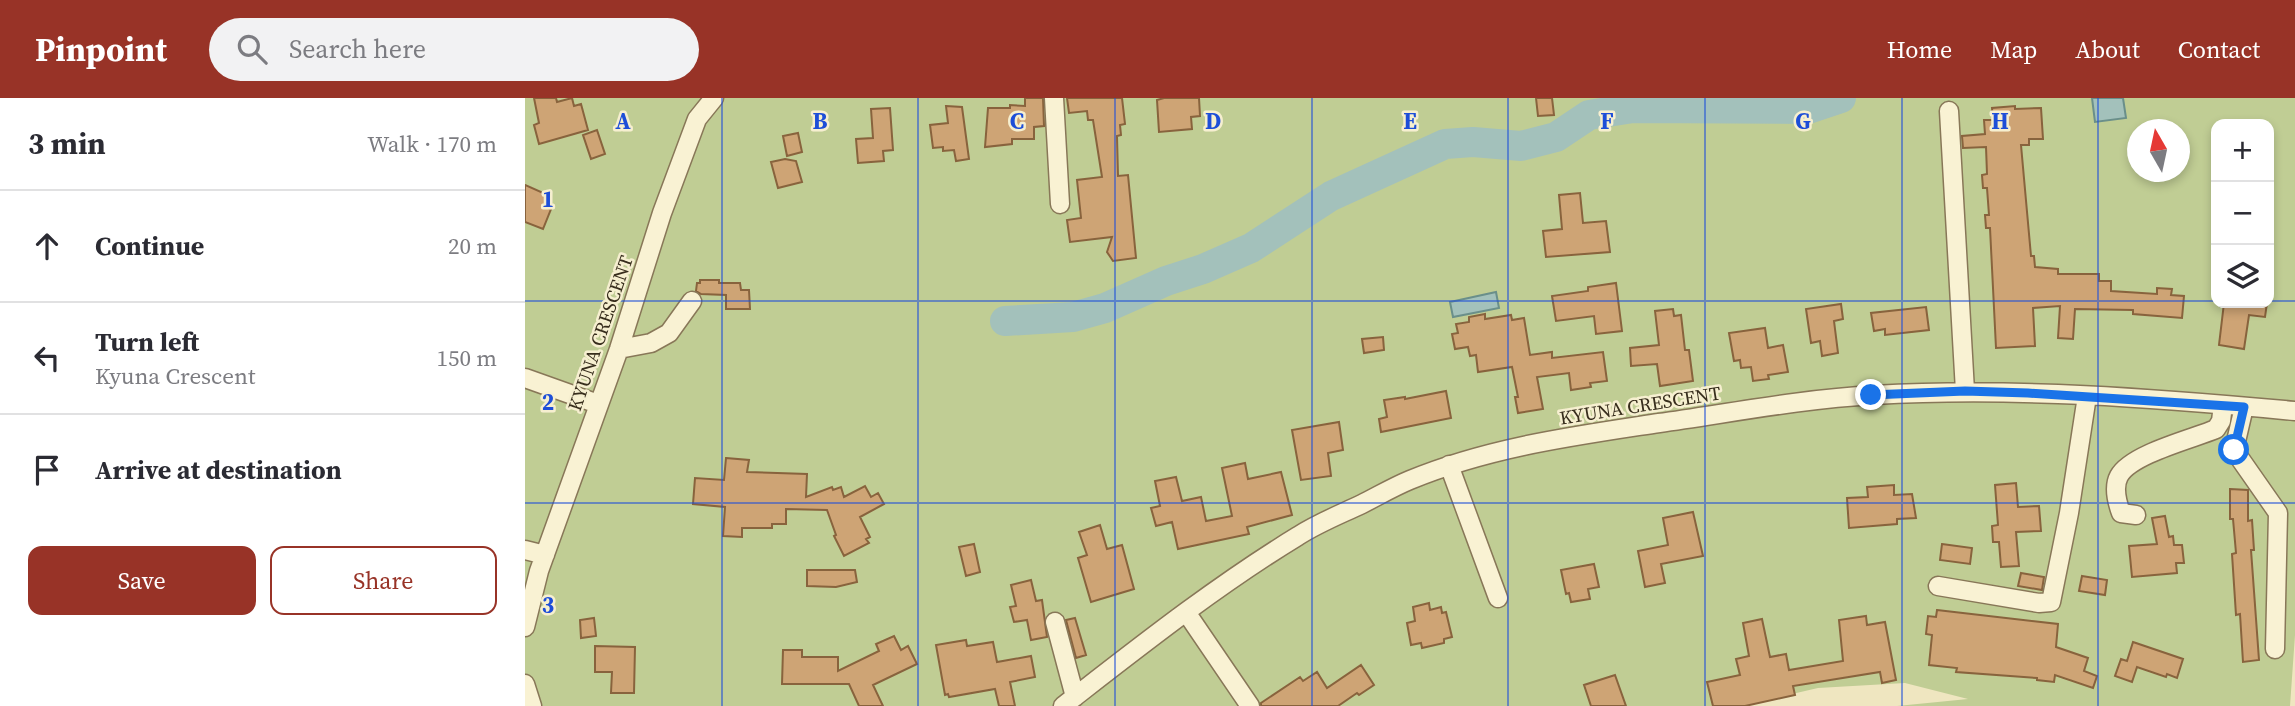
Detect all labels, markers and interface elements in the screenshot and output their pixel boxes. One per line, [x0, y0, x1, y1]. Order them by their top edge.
search box [209, 18, 699, 81]
text: Pinpoint [35, 27, 167, 72]
icon: search [233, 30, 271, 68]
text: Search here [289, 31, 426, 67]
text: Home [1887, 33, 1952, 66]
text: Map [1990, 33, 2037, 66]
text: About [2075, 33, 2140, 66]
text: Contact [2178, 33, 2260, 66]
text: A [615, 105, 631, 137]
text: B [813, 105, 828, 137]
text: C [1010, 105, 1024, 137]
text: D [1205, 105, 1221, 137]
text: E [1403, 105, 1417, 137]
text: F [1600, 105, 1614, 137]
text: G [1795, 105, 1811, 137]
text: H [1991, 105, 2009, 137]
north arrow [2127, 119, 2190, 182]
map controls [2211, 119, 2274, 308]
button: + [2211, 119, 2274, 182]
text: 3 min [28, 123, 106, 164]
text: Walk · 170 m [367, 128, 497, 160]
button: − [2211, 182, 2274, 245]
text: 1 [542, 183, 554, 215]
icon: ahead [28, 227, 66, 265]
text: Continue [95, 228, 204, 264]
text: 20 m [448, 230, 497, 262]
button: layers [2211, 245, 2274, 308]
street label: KYUNA CRESCENT [561, 251, 639, 414]
text: Turn left [95, 324, 199, 360]
icon: left [28, 339, 66, 377]
text: 150 m [436, 342, 497, 374]
text: Kyuna Crescent [95, 360, 255, 392]
street label: KYUNA CRESCENT [1558, 379, 1723, 431]
route end [1855, 379, 1886, 410]
text: 2 [542, 386, 554, 418]
route start [2218, 434, 2249, 465]
icon: arrive [28, 451, 66, 489]
text: Arrive at destination [95, 452, 342, 488]
button: Save [28, 546, 256, 615]
button: Share [270, 546, 497, 615]
text: 3 [542, 589, 554, 621]

